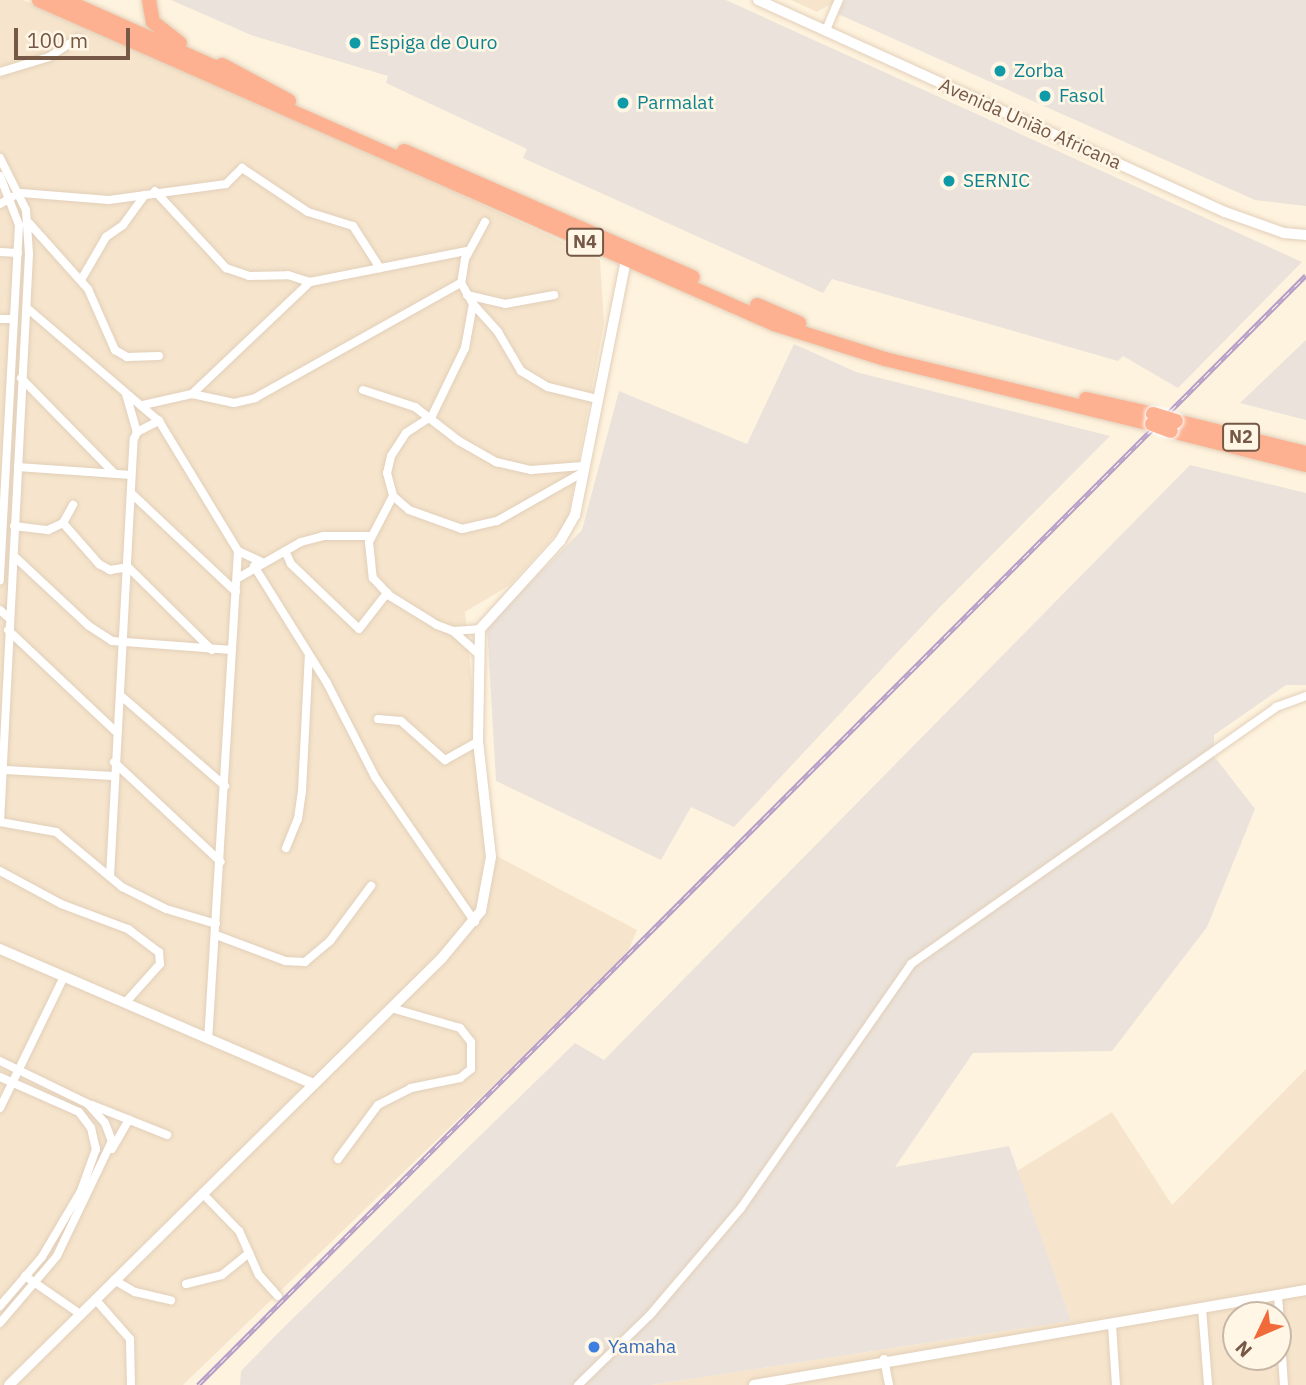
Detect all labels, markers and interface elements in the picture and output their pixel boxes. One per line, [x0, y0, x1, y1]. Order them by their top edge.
scale bar [18, 14, 133, 58]
text: 100 m [27, 26, 88, 54]
place label: Espiga de Ouro [369, 32, 497, 54]
marker: Espiga de Ouro [347, 35, 363, 51]
place label: Zorba [1014, 60, 1064, 82]
marker: Zorba [992, 63, 1008, 79]
street label: Avenida União Africana [935, 74, 1125, 174]
place label: Fasol [1059, 85, 1104, 107]
marker: Fasol [1037, 88, 1053, 104]
place label: Parmalat [637, 92, 714, 114]
marker: Parmalat [615, 95, 631, 111]
place label: SERNIC [963, 170, 1030, 192]
marker: SERNIC [941, 173, 957, 189]
road number: N4 [566, 228, 604, 256]
road number: N2 [1222, 422, 1260, 452]
north arrow [1222, 1301, 1292, 1371]
place label: Yamaha [608, 1336, 676, 1358]
text: N [1230, 1336, 1257, 1362]
marker: Yamaha [586, 1339, 602, 1355]

